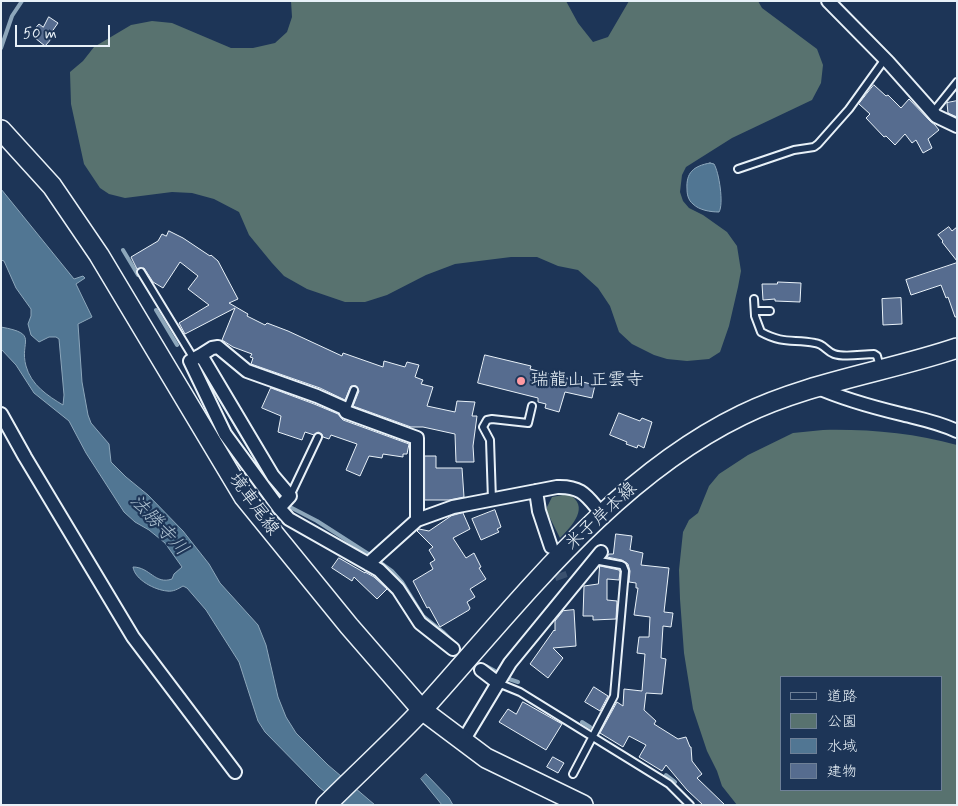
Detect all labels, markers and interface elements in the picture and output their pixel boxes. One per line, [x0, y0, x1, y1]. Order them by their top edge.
scale bar [18, 15, 112, 47]
text: 50 m [23, 24, 57, 44]
place label: 瑞龍山 正雲寺 [531, 370, 644, 392]
marker: 瑞龍山 正雲寺 [515, 375, 527, 387]
street label: 境車尾線 [223, 470, 283, 540]
street label: 米子岸本線 [562, 478, 642, 556]
water label: 法勝寺川 [124, 490, 192, 562]
legend [780, 676, 943, 791]
text: 道路 [827, 687, 857, 707]
text: 公園 [827, 712, 857, 732]
text: 水域 [827, 737, 857, 757]
text: 建物 [827, 762, 857, 782]

